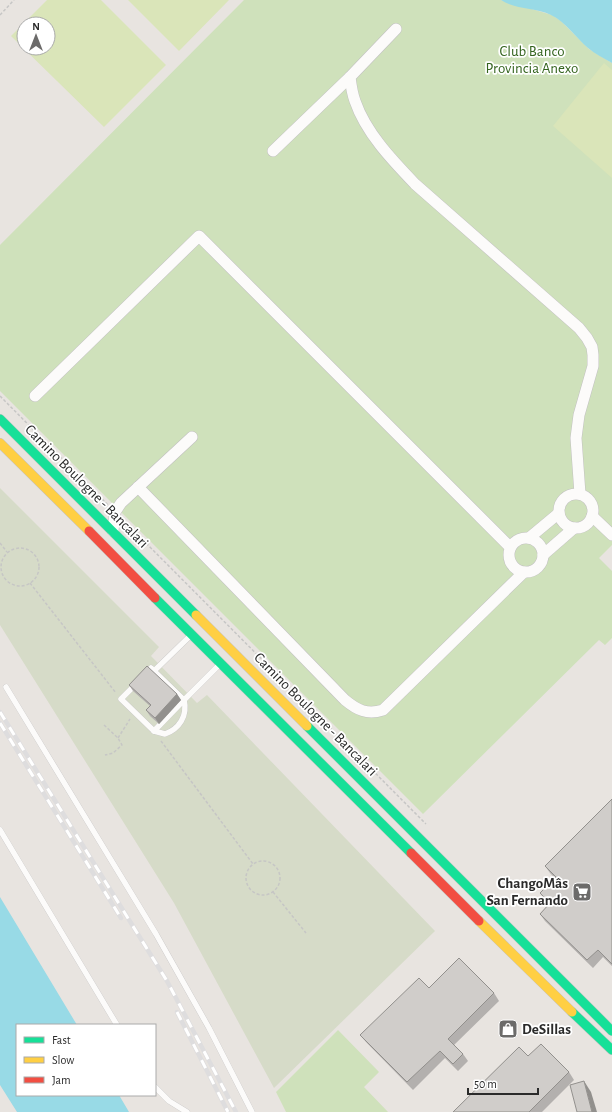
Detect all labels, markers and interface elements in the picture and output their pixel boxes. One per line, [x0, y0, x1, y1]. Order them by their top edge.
north arrow [16, 16, 56, 56]
text: N [32, 21, 40, 32]
park label: Club Banco Provincia Anexo [486, 44, 578, 76]
street label: Camino Boulogne - Bancalari [22, 422, 151, 551]
street label: Camino Boulogne - Bancalari [251, 650, 380, 779]
place label: ChangoMâs San Fernando [486, 876, 568, 908]
supermarket icon: ChangoMâs San Fernando [571, 881, 593, 903]
shop icon: DeSillas [497, 1018, 519, 1040]
place label: DeSillas [522, 1022, 571, 1037]
legend [16, 1024, 156, 1096]
text: Fast [52, 1034, 71, 1046]
text: Slow [52, 1054, 74, 1066]
scale bar [468, 1070, 538, 1096]
text: Jam [52, 1074, 71, 1086]
text: 50 m [474, 1078, 497, 1090]

